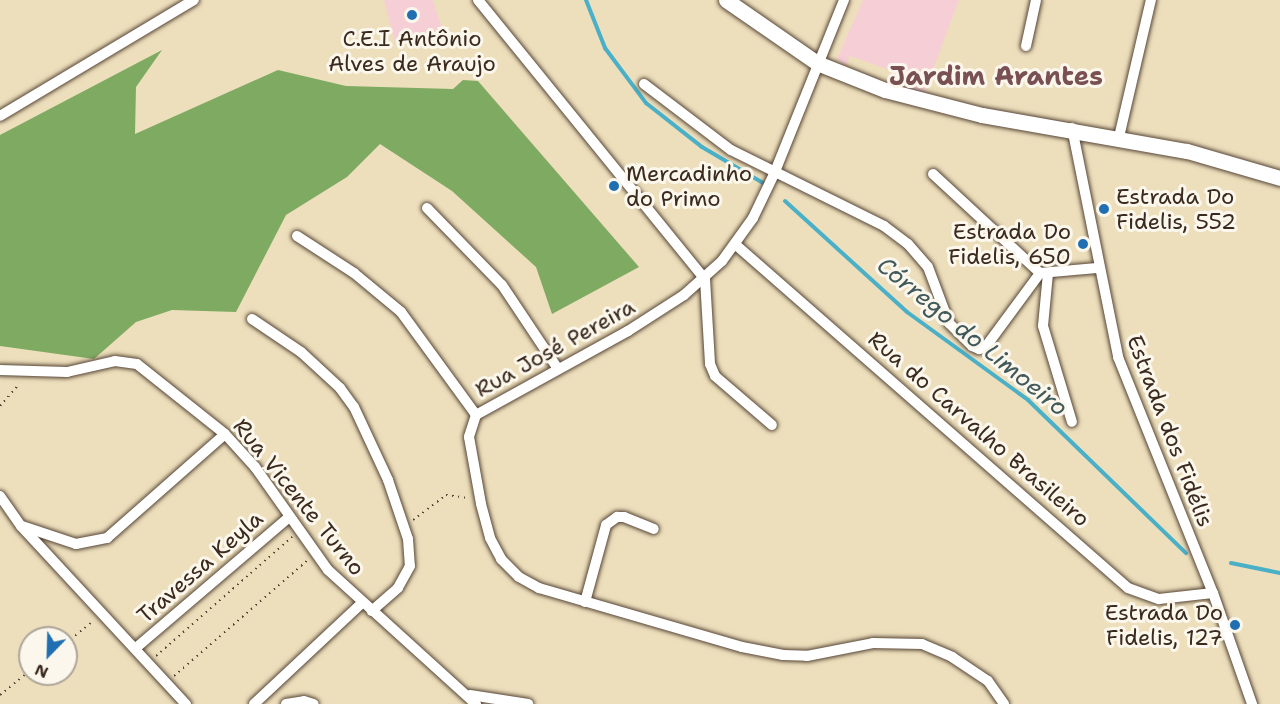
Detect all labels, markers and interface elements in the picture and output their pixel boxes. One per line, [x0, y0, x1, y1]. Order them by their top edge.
marker: C.E.I Antônio Alves de Araujo [405, 8, 419, 22]
place label: C.E.I Antônio Alves de Araujo [328, 25, 496, 76]
district label: Jardim Arantes [889, 60, 1103, 92]
place label: Mercadinho do Primo [626, 160, 752, 212]
marker: Mercadinho do Primo [607, 179, 621, 193]
place label: Estrada Do Fidelis, 552 [1116, 183, 1236, 234]
marker: Estrada Do Fidelis, 552 [1097, 202, 1111, 216]
place label: Estrada Do Fidelis, 650 [948, 218, 1071, 270]
marker: Estrada Do Fidelis, 650 [1076, 237, 1090, 251]
water label: Córrego do Limoeiro [871, 251, 1073, 423]
street label: Rua José Pereira [471, 293, 639, 403]
street label: Rua do Carvalho Brasileiro [863, 326, 1095, 532]
street label: Estrada dos Fidélis [1121, 331, 1219, 531]
street label: Rua Vicente Turno [228, 413, 370, 581]
street label: Travessa Keyla [132, 505, 268, 629]
place label: Estrada Do Fidelis, 127 [1105, 599, 1223, 650]
marker: Estrada Do Fidelis, 127 [1228, 618, 1242, 632]
north arrow [18, 626, 78, 686]
text: N [32, 659, 51, 683]

